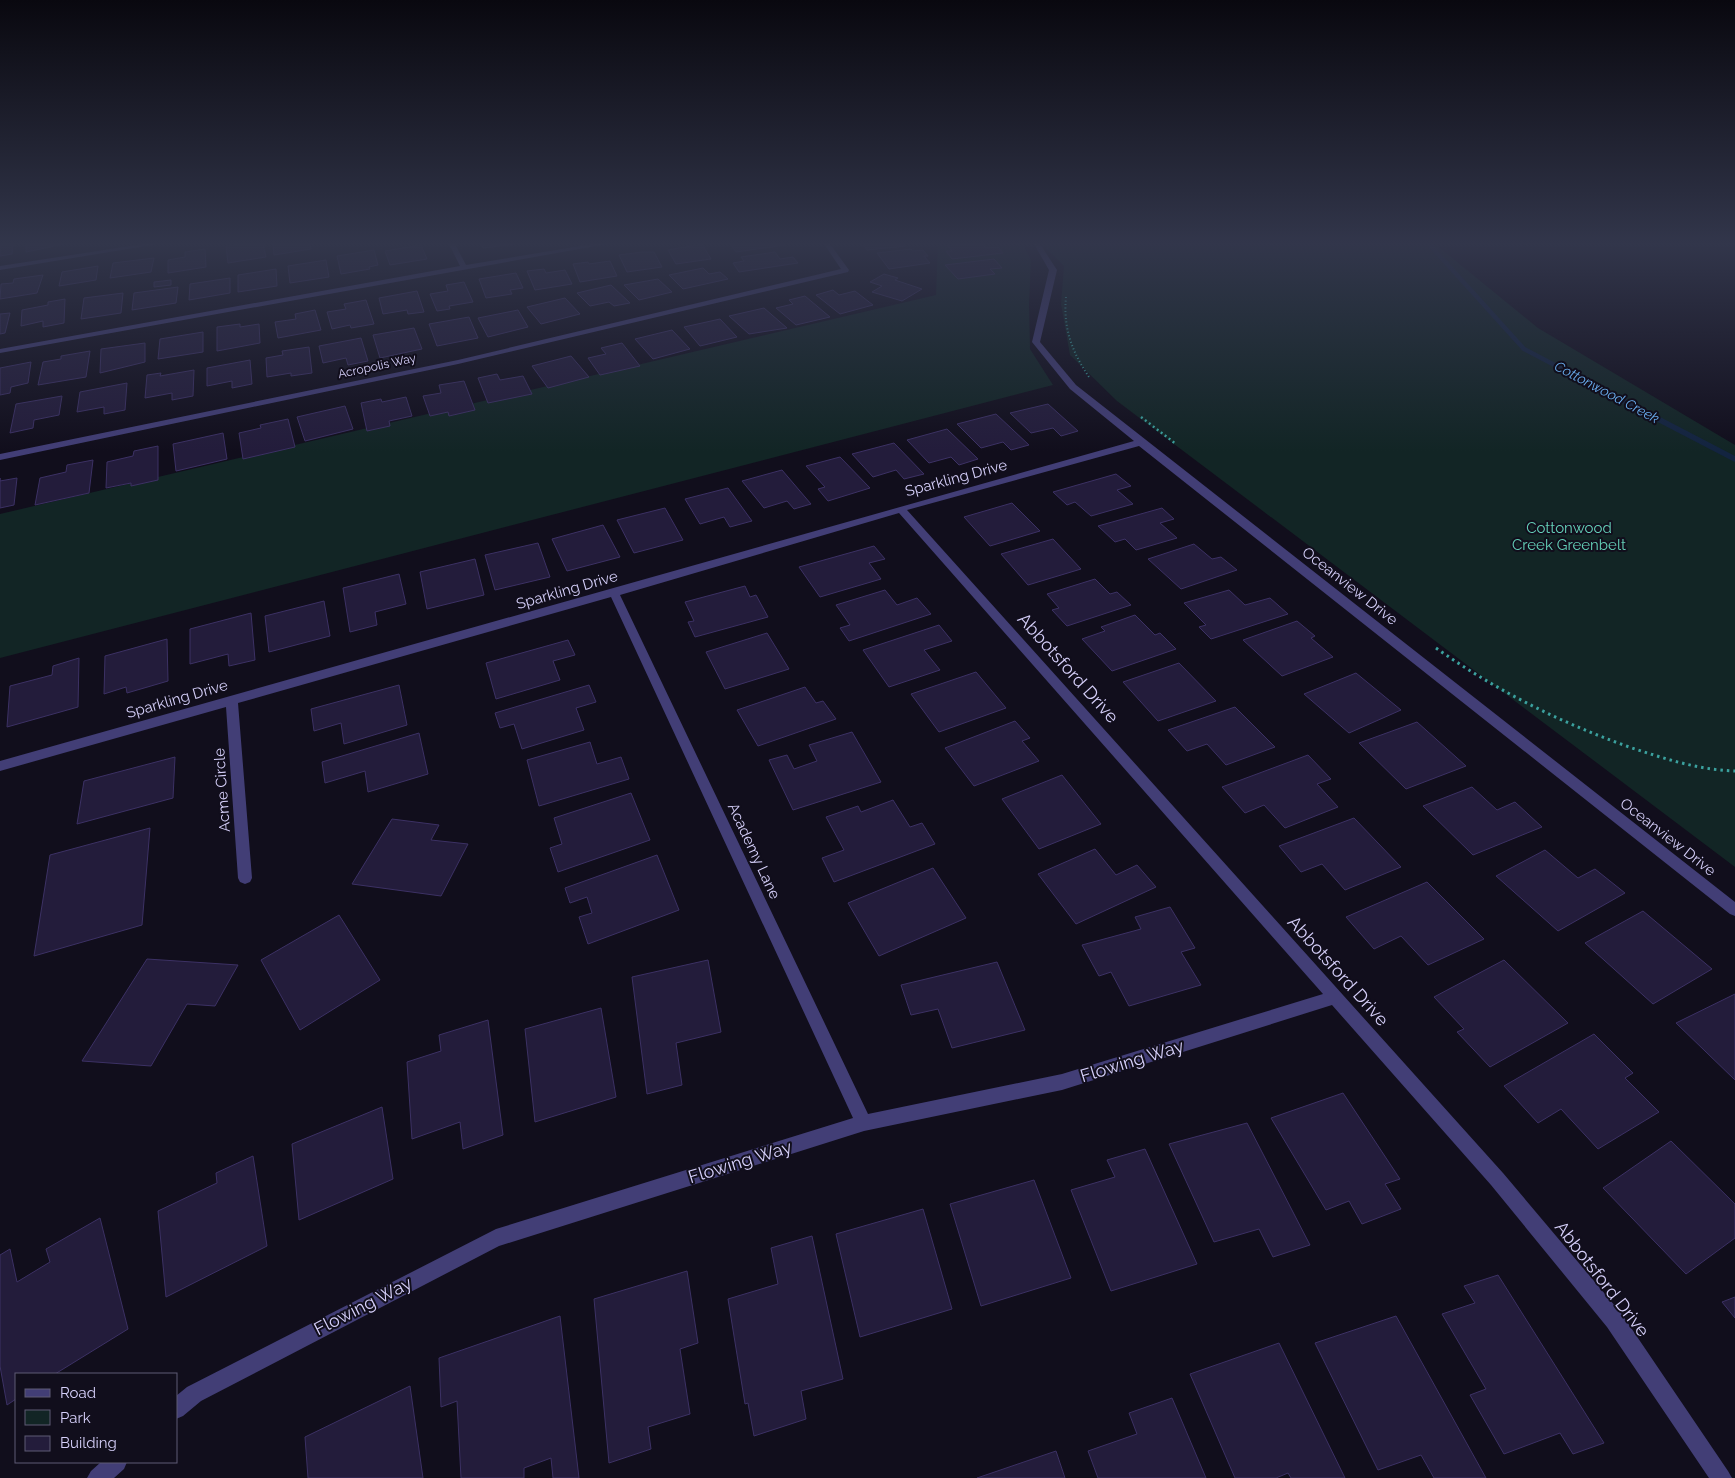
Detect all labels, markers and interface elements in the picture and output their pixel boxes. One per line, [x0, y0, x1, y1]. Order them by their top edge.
street label: Acropolis Way [337, 351, 418, 381]
water label: Cottonwood Creek [1552, 358, 1663, 427]
street label: Sparkling Drive [903, 456, 1009, 500]
park label: Cottonwood Creek Greenbelt [1512, 519, 1626, 554]
street label: Oceanview Drive [1299, 543, 1401, 629]
street label: Sparkling Drive [514, 567, 620, 613]
street label: Abbotsford Drive [1013, 608, 1124, 727]
street label: Sparkling Drive [124, 676, 230, 722]
street label: Acme Circle [210, 747, 234, 833]
street label: Oceanview Drive [1617, 794, 1719, 880]
street label: Academy Lane [724, 800, 784, 902]
street label: Abbotsford Drive [1283, 911, 1394, 1030]
street label: Flowing Way [1078, 1035, 1186, 1086]
street label: Flowing Way [686, 1136, 794, 1187]
street label: Abbotsford Drive [1551, 1217, 1654, 1341]
street label: Flowing Way [310, 1272, 416, 1339]
legend [15, 1373, 178, 1463]
text: Road [60, 1384, 96, 1402]
text: Park [60, 1409, 91, 1427]
text: Building [60, 1434, 117, 1452]

